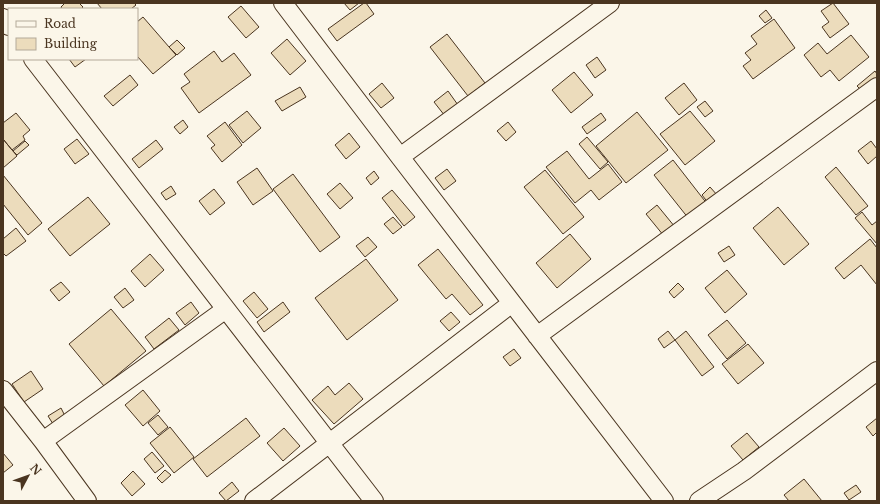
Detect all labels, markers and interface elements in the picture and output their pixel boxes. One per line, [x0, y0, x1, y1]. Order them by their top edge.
legend [8, 8, 138, 60]
text: Road [44, 16, 76, 31]
text: Building [44, 36, 98, 51]
north arrow [8, 456, 48, 496]
text: N [27, 461, 45, 478]

